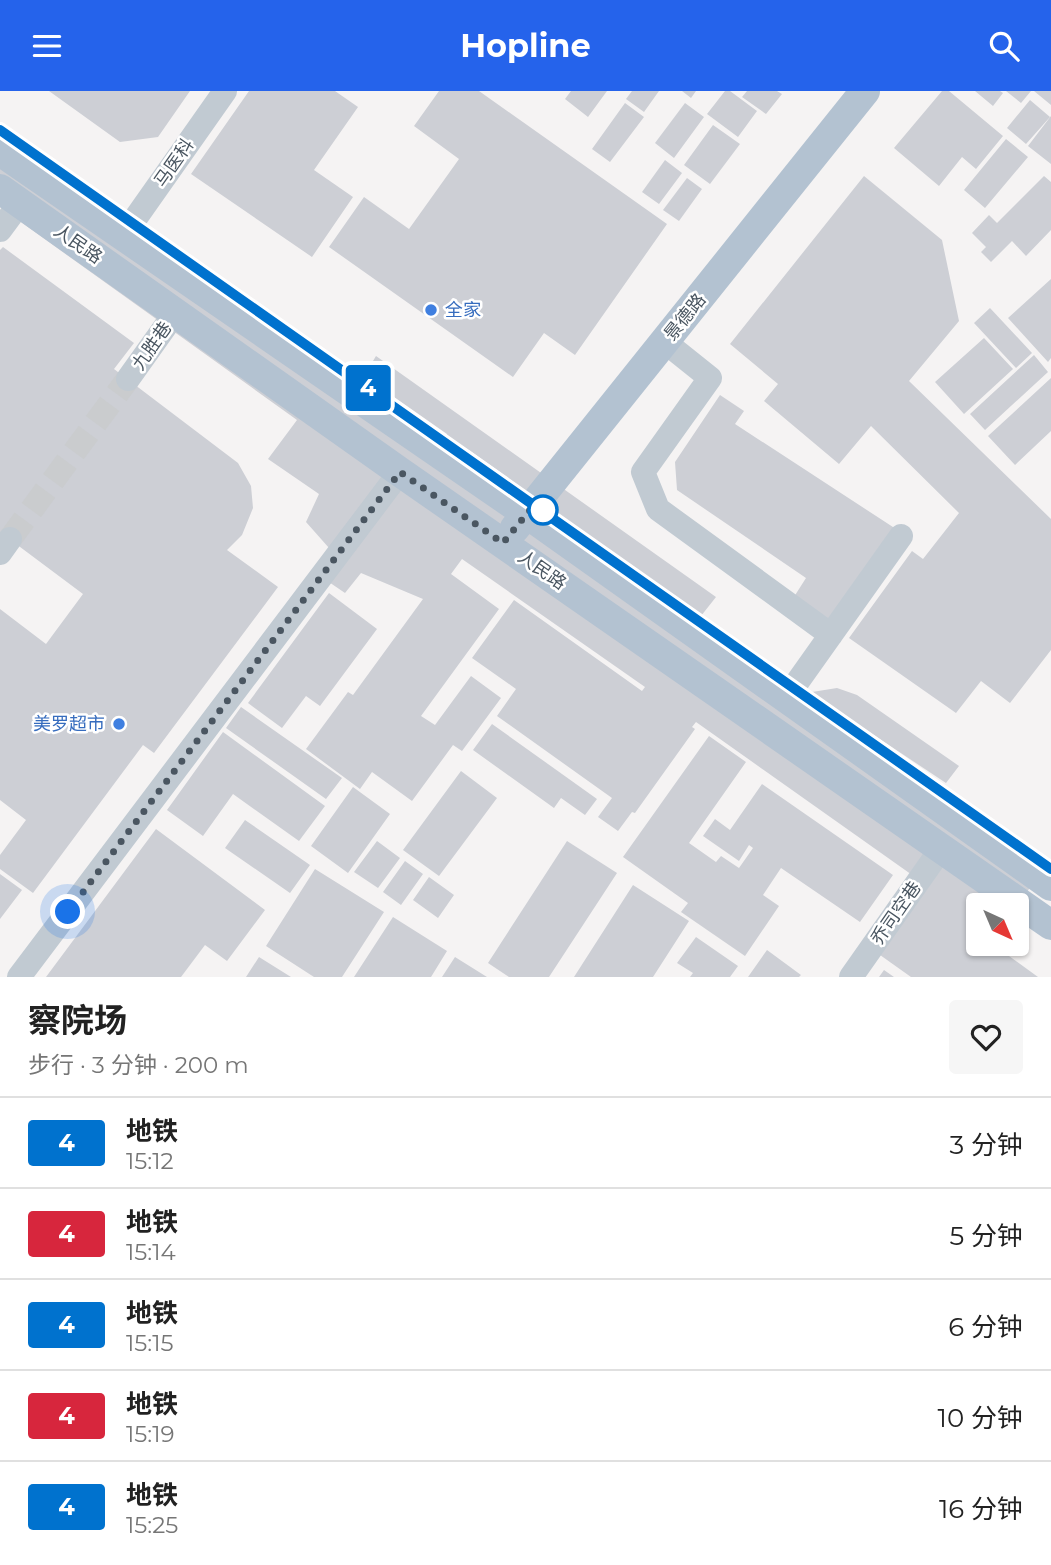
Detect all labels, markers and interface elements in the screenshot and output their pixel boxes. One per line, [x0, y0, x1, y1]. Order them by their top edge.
text: Hopline [460, 26, 591, 65]
icon: menu [28, 27, 66, 65]
icon: search [985, 27, 1023, 65]
street label: 马医科 [150, 135, 198, 191]
street label: 人民路 [50, 220, 106, 268]
street label: 景德路 [659, 289, 711, 345]
place label: 全家 [445, 299, 481, 321]
marker: 全家 [423, 302, 439, 318]
street label: 九胜巷 [128, 318, 176, 374]
line badge: 4 [345, 365, 391, 411]
text: 4 [360, 373, 376, 402]
unlabelled marker [528, 495, 558, 525]
street label: 人民路 [514, 546, 570, 594]
place label: 美罗超市 [33, 713, 105, 735]
marker: 美罗超市 [111, 716, 127, 732]
street label: 乔司空巷 [866, 877, 926, 949]
north arrow [966, 893, 1029, 955]
map controls [966, 893, 1029, 956]
your location [50, 894, 85, 929]
text: 察院场 [28, 1000, 127, 1040]
button: heart [949, 1000, 1023, 1074]
text: 步行 · 3 分钟 · 200 m [28, 1051, 249, 1079]
text: 地铁 [126, 1115, 178, 1147]
text: 4 [58, 1128, 75, 1157]
text: 3 分钟 [950, 1129, 1023, 1161]
text: 15:12 [126, 1147, 174, 1175]
text: 地铁 [126, 1206, 178, 1238]
text: 4 [58, 1219, 75, 1248]
text: 5 分钟 [949, 1220, 1023, 1252]
text: 15:14 [126, 1238, 176, 1266]
text: 地铁 [126, 1297, 178, 1329]
text: 4 [58, 1310, 75, 1339]
text: 6 分钟 [948, 1311, 1023, 1343]
text: 15:15 [126, 1329, 174, 1357]
text: 地铁 [126, 1388, 178, 1420]
text: 4 [58, 1401, 75, 1430]
text: 10 分钟 [938, 1402, 1023, 1434]
text: 15:19 [126, 1420, 175, 1448]
text: 地铁 [126, 1479, 178, 1511]
text: 4 [58, 1492, 75, 1521]
text: 16 分钟 [939, 1493, 1023, 1525]
text: 15:25 [126, 1511, 178, 1539]

